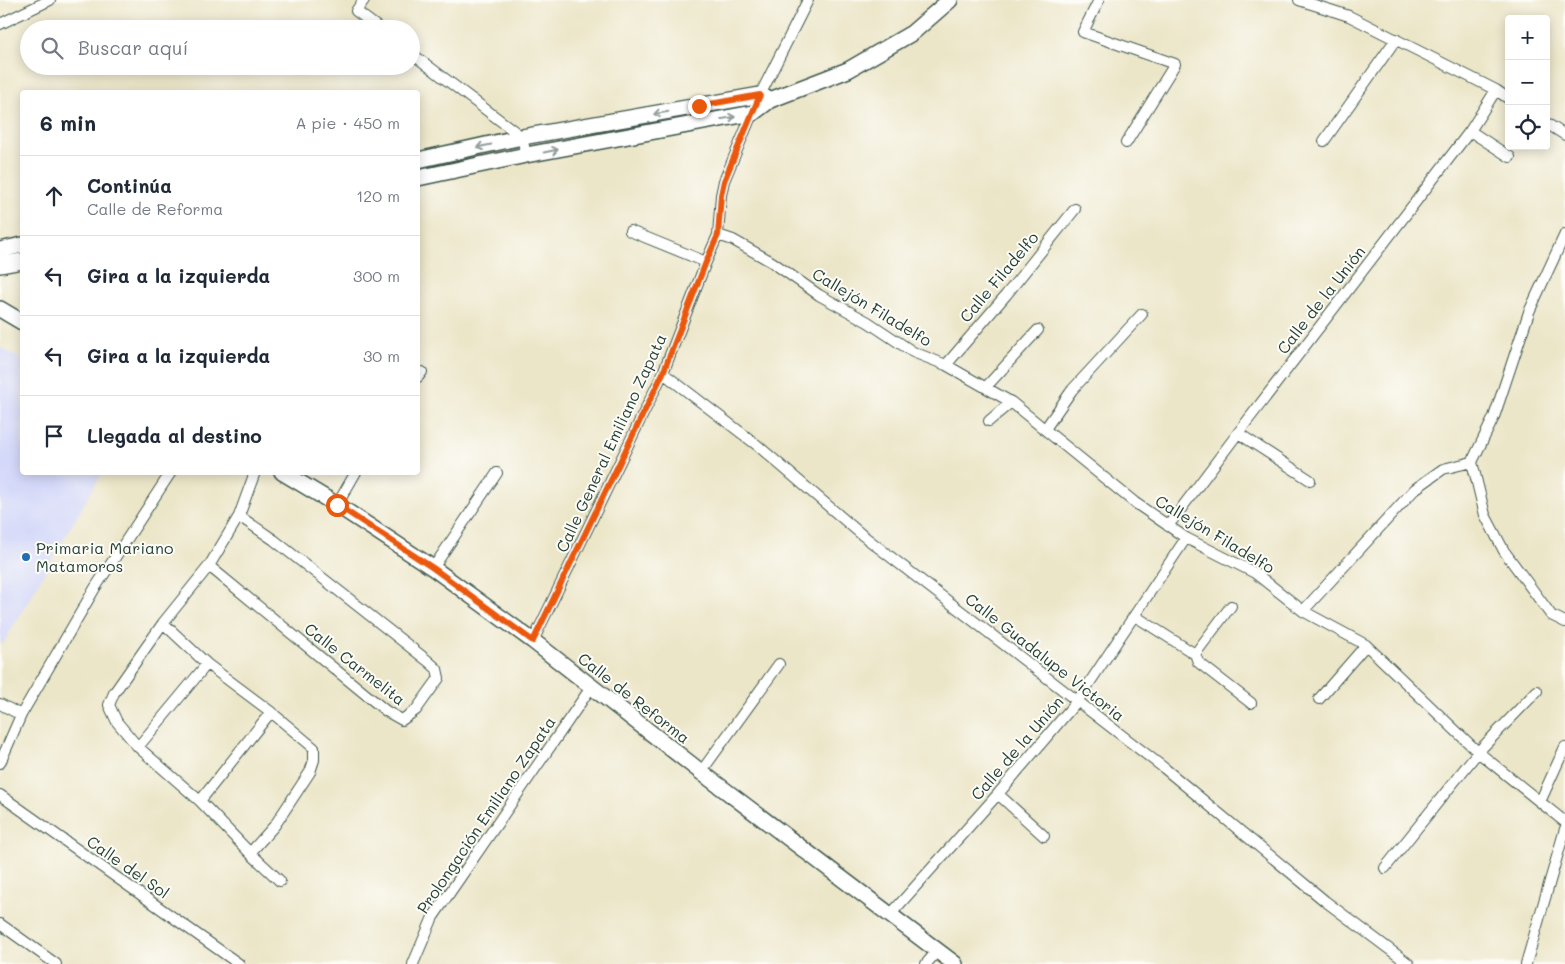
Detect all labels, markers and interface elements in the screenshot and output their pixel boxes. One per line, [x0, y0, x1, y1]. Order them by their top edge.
map controls [1505, 15, 1550, 150]
button: + [1505, 15, 1550, 60]
search box [20, 20, 420, 75]
icon: search [38, 34, 66, 62]
text: Buscar aquí [78, 35, 188, 60]
button: − [1505, 60, 1550, 105]
route end [688, 95, 711, 118]
button: locate [1505, 105, 1550, 150]
text: 6 min [40, 109, 96, 136]
one-way arrow [653, 109, 669, 119]
text: A pie · 450 m [295, 112, 400, 133]
one-way arrow [720, 112, 736, 122]
one-way arrow [476, 141, 492, 151]
one-way arrow [543, 145, 559, 155]
text: Continúa [87, 173, 172, 198]
icon: ahead [40, 182, 68, 210]
text: 120 m [356, 185, 400, 206]
text: Calle de Reforma [87, 198, 223, 219]
street label: Calle Filadelfo [955, 227, 1043, 326]
street label: Calle de la Unión [1272, 241, 1369, 358]
icon: left [40, 262, 68, 290]
text: Gira a la izquierda [87, 263, 270, 288]
street label: Callejón Filadelfo [809, 263, 936, 351]
text: 300 m [353, 265, 400, 286]
street label: Calle General Emiliano Zapata [551, 330, 671, 555]
icon: left [40, 342, 68, 370]
text: Gira a la izquierda [87, 343, 270, 368]
text: 30 m [363, 345, 400, 366]
icon: arrive [40, 422, 68, 450]
text: Llegada al destino [87, 423, 262, 448]
street label: Callejón Filadelfo [1152, 490, 1279, 578]
route start [326, 494, 349, 517]
place label: Primaria Mariano Matamoros [36, 537, 173, 576]
marker: Primaria Mariano Matamoros [20, 551, 32, 563]
street label: Calle Guadalupe Victoria [961, 588, 1129, 725]
street label: Calle Carmelita [301, 618, 410, 710]
street label: Calle de Reforma [574, 647, 694, 748]
street label: Calle de la Unión [966, 691, 1068, 804]
street label: Prolongación Emiliano Zapata [412, 712, 560, 917]
street label: Calle del Sol [83, 830, 174, 903]

